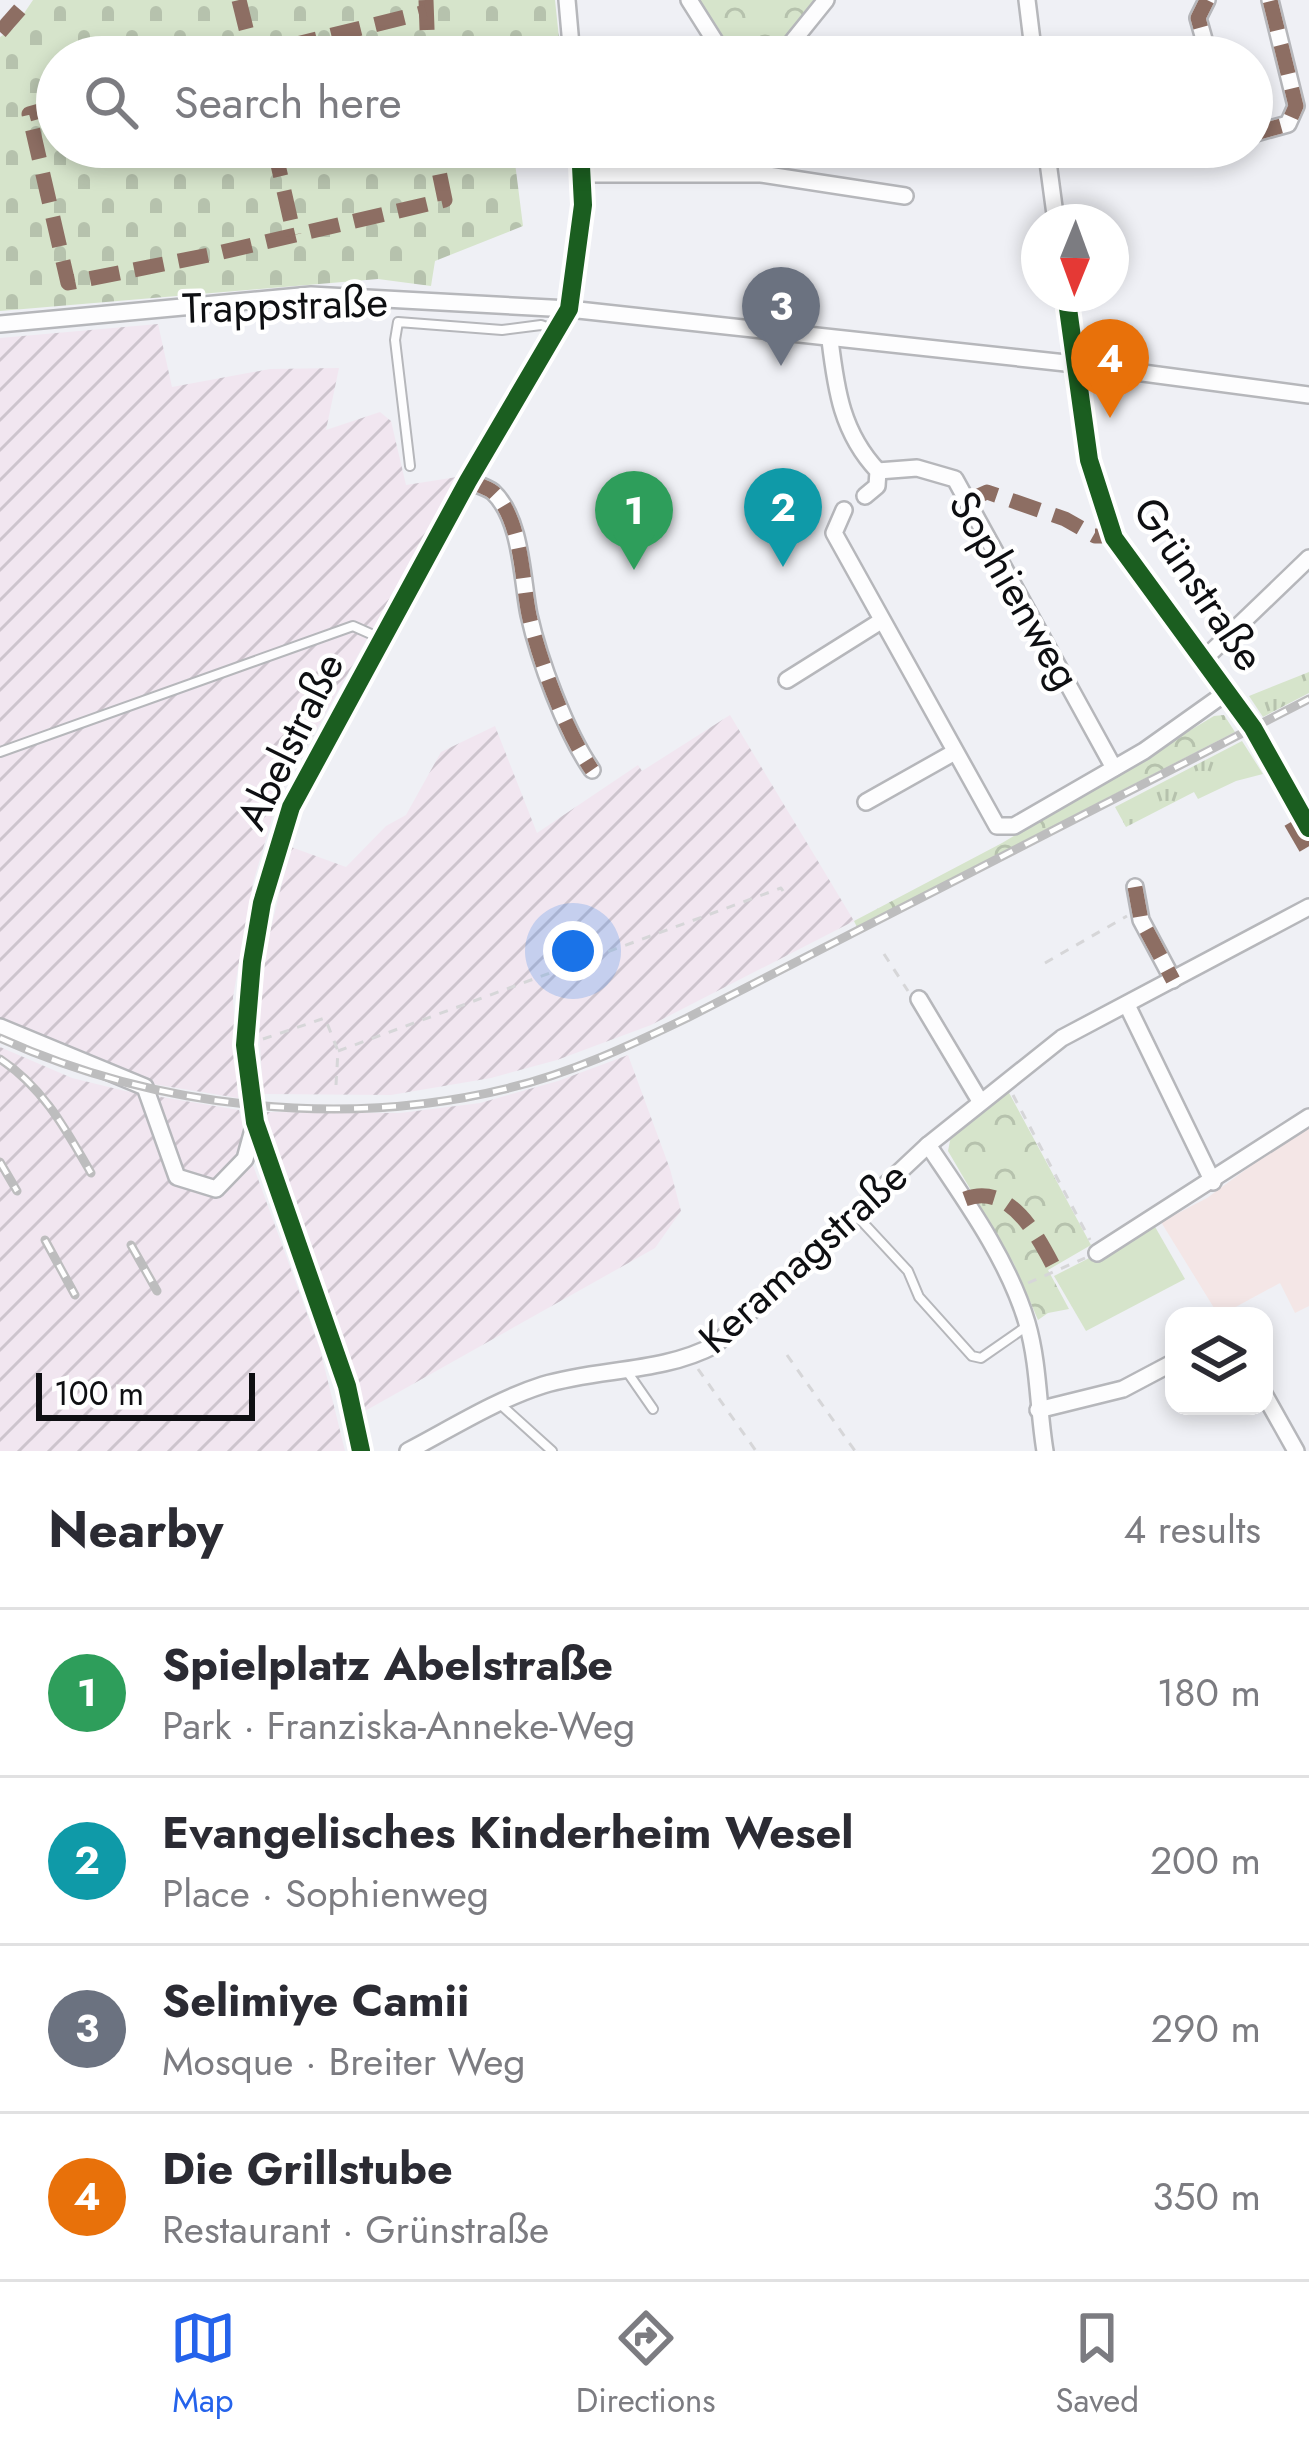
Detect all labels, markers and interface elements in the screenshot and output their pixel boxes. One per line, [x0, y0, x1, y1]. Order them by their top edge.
search box [36, 36, 1273, 168]
icon: search [78, 69, 144, 135]
text: Search here [174, 70, 402, 135]
north arrow [1021, 204, 1129, 312]
pin: 3 [742, 267, 820, 366]
street label: Trappstraße [181, 271, 389, 339]
pin: 4 [1071, 319, 1149, 418]
pin: 2 [744, 468, 822, 567]
pin: 1 [595, 471, 673, 570]
street label: Sophienweg [934, 480, 1096, 700]
street label: Grünstraße [1118, 485, 1280, 683]
street label: Abelstraße [221, 642, 359, 840]
your location [543, 921, 603, 981]
street label: Keramagstraße [685, 1146, 921, 1368]
map controls [1165, 1307, 1273, 1415]
button: layers [1165, 1307, 1273, 1415]
scale bar [36, 1367, 255, 1420]
text: 100 m [54, 1370, 144, 1417]
text: Nearby [48, 1492, 223, 1566]
text: 4 results [1123, 1501, 1261, 1558]
text: Spielplatz Abelstraße [162, 1632, 613, 1697]
text: 1 [77, 1664, 97, 1721]
text: 180 m [1157, 1664, 1261, 1721]
text: Park · Franziska-Anneke-Weg [162, 1697, 635, 1754]
text: Evangelisches Kinderheim Wesel [162, 1800, 854, 1865]
text: 2 [74, 1832, 100, 1889]
text: 200 m [1150, 1832, 1261, 1889]
text: Place · Sophienweg [162, 1865, 489, 1922]
text: Selimiye Camii [162, 1968, 469, 2033]
text: 3 [75, 2000, 99, 2057]
text: 290 m [1151, 2000, 1261, 2057]
text: Mosque · Breiter Weg [162, 2033, 526, 2090]
text: Die Grillstube [162, 2136, 453, 2201]
text: 4 [73, 2168, 101, 2225]
text: 350 m [1152, 2168, 1261, 2225]
text: Restaurant · Grünstraße [162, 2201, 549, 2258]
tab: Map [170, 2305, 236, 2424]
tab: Directions [576, 2305, 716, 2424]
tab: Saved [1055, 2305, 1139, 2424]

